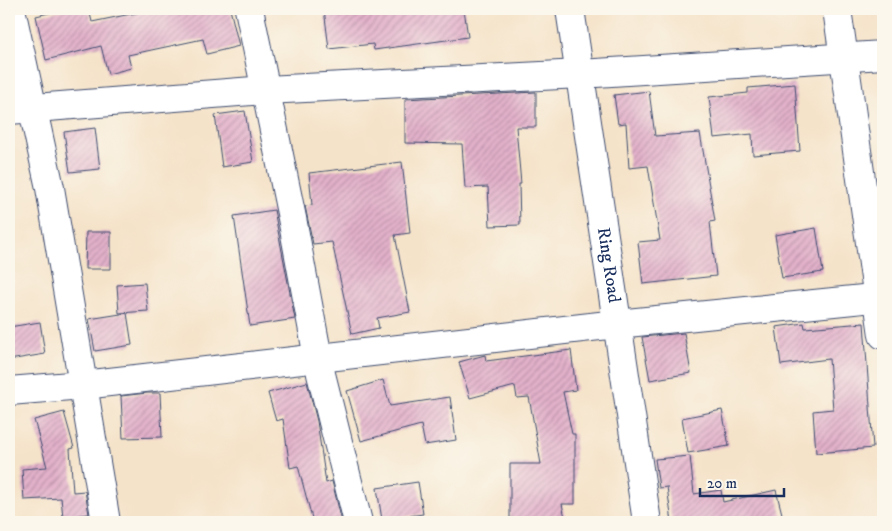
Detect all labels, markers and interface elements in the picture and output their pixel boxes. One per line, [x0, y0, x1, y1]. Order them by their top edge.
street label: Ring Road [592, 226, 625, 304]
scale bar [700, 466, 783, 498]
text: 20 m [707, 474, 737, 493]

